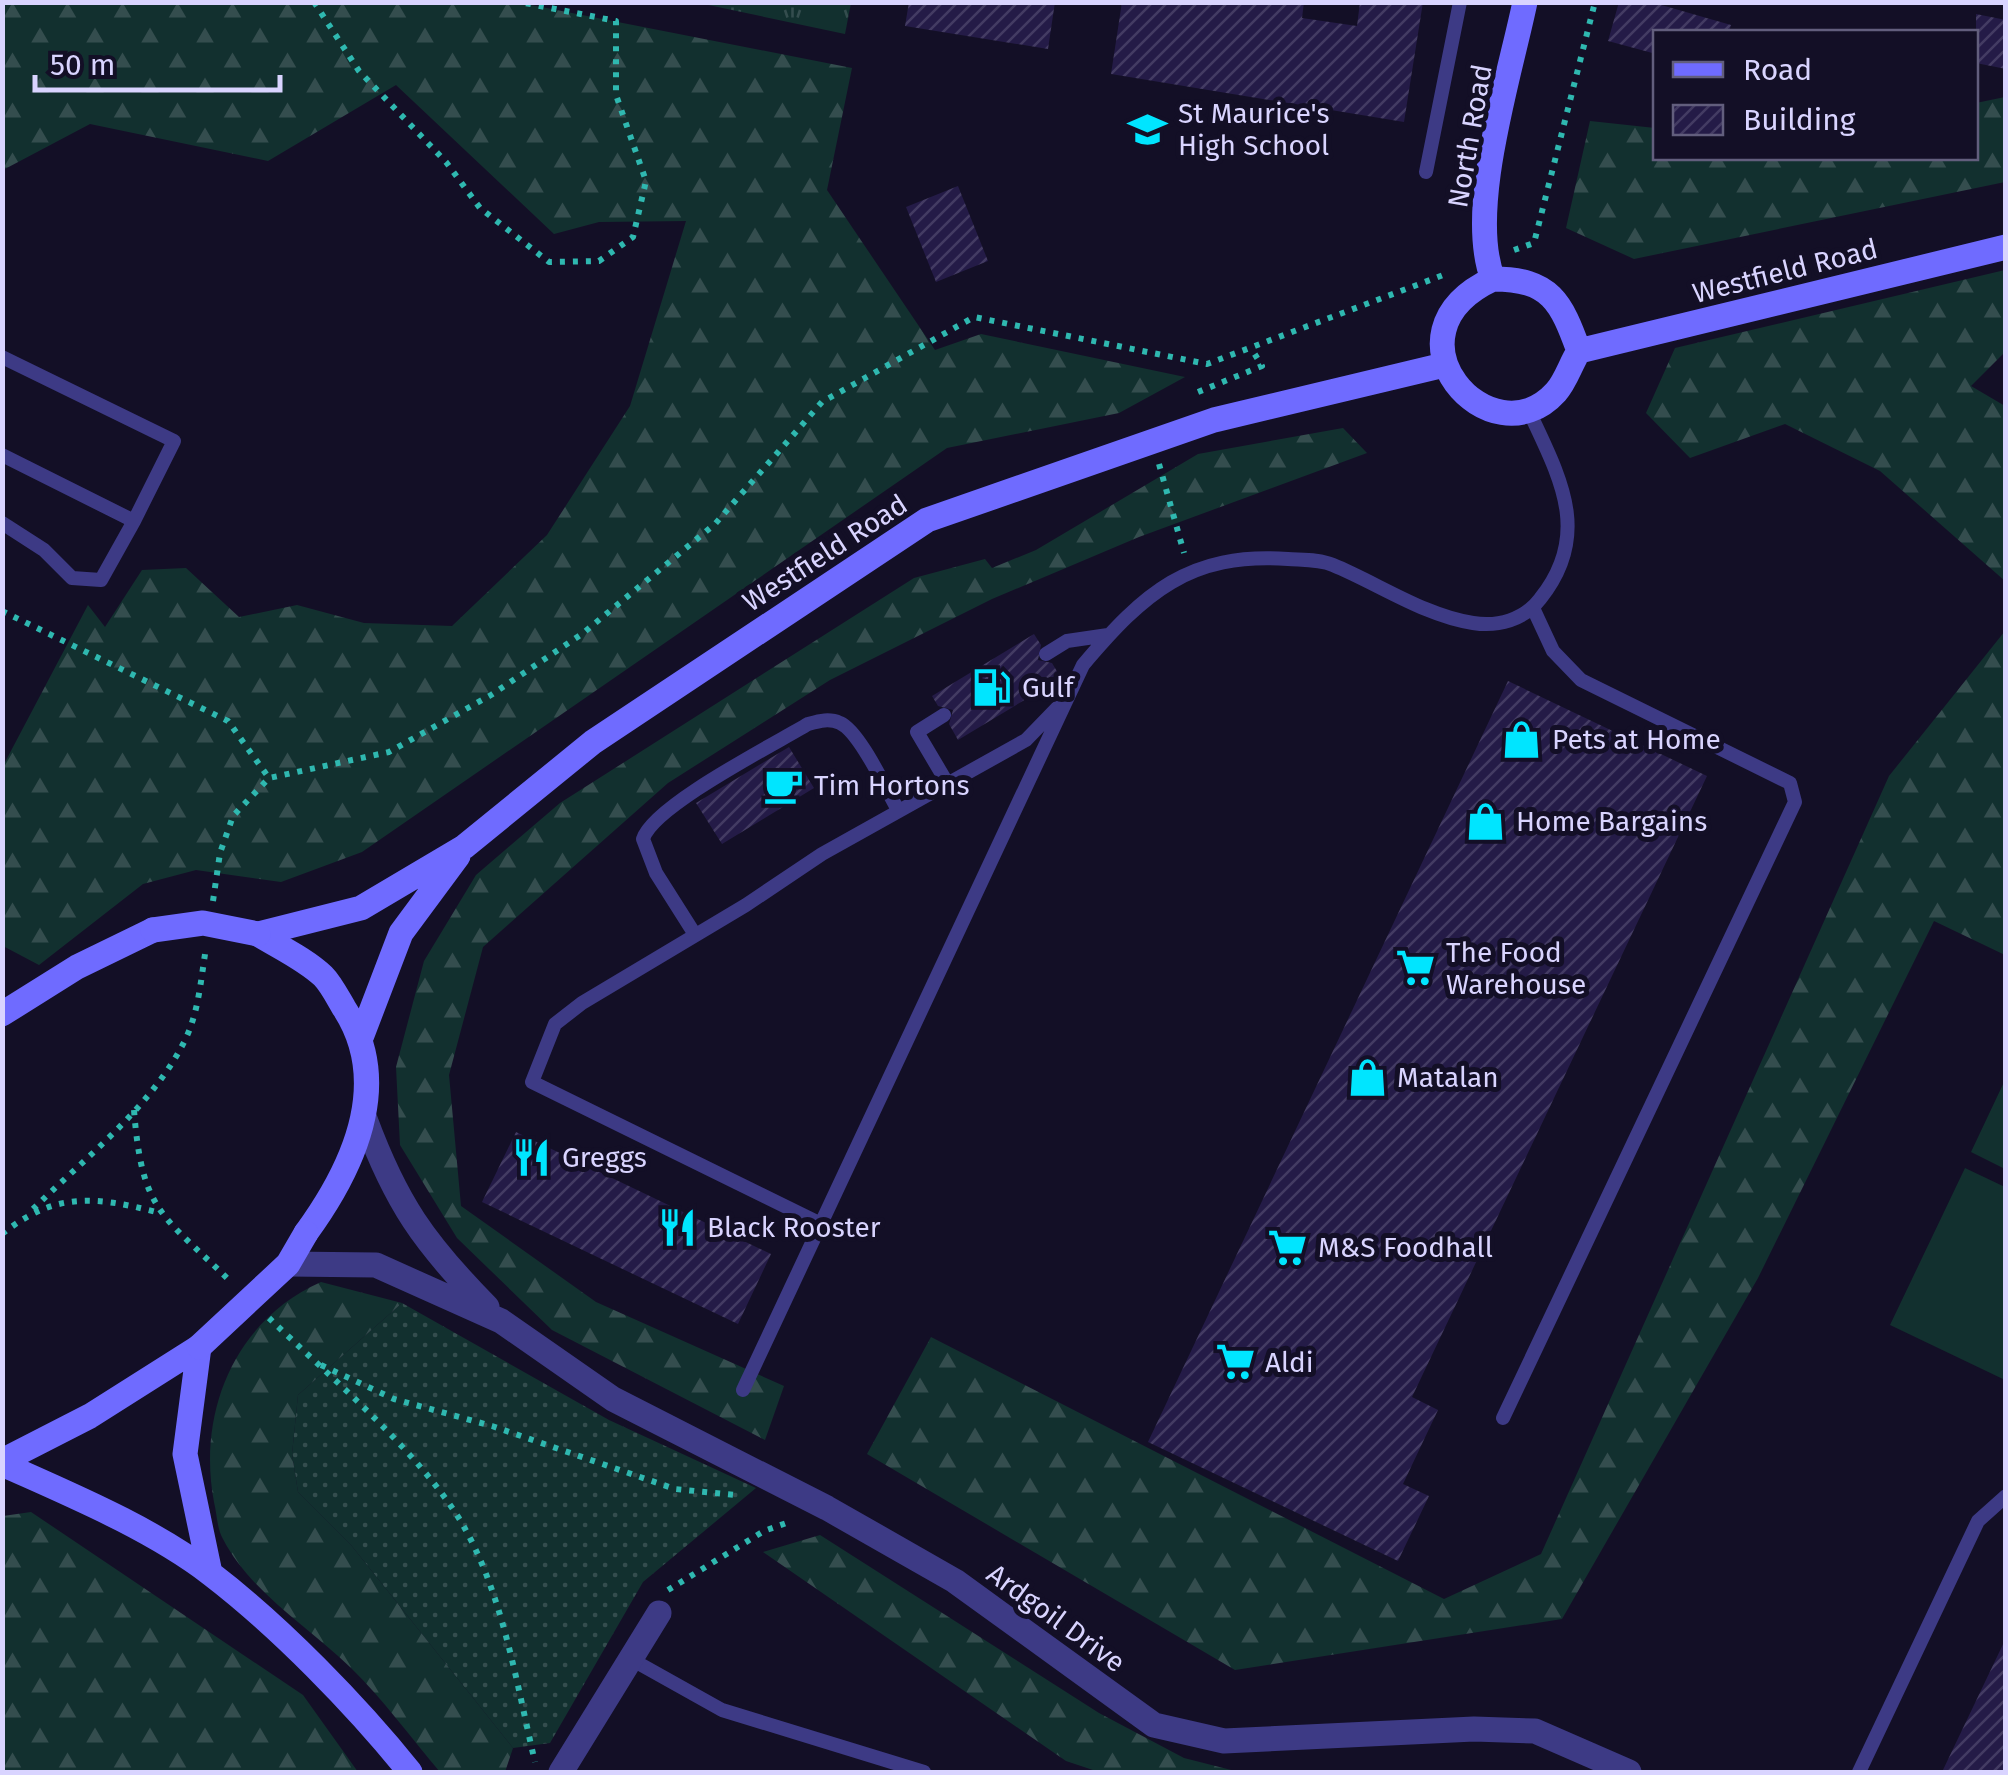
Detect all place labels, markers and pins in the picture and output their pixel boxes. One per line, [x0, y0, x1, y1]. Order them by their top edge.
place label: St Maurice's High School [1178, 97, 1330, 162]
school or university icon: St Maurice's High School [1127, 108, 1169, 150]
fuel station icon: Gulf [971, 666, 1013, 708]
place label: Gulf [1022, 671, 1076, 704]
shop icon: Pets at Home [1501, 718, 1543, 760]
place label: Pets at Home [1552, 723, 1721, 756]
cafe icon: Tim Hortons [763, 764, 805, 806]
place label: Tim Hortons [814, 769, 970, 802]
shop icon: Home Bargains [1465, 800, 1507, 842]
place label: Home Bargains [1516, 805, 1707, 838]
place label: The Food Warehouse [1446, 936, 1586, 1001]
supermarket icon: The Food Warehouse [1395, 947, 1437, 989]
shop icon: Matalan [1346, 1056, 1388, 1098]
place label: Matalan [1397, 1061, 1499, 1094]
restaurant icon: Greggs [511, 1136, 553, 1178]
place label: Greggs [562, 1141, 647, 1174]
restaurant icon: Black Rooster [656, 1206, 698, 1248]
place label: Black Rooster [707, 1211, 881, 1244]
supermarket icon: M&S Foodhall [1267, 1226, 1309, 1268]
place label: M&S Foodhall [1318, 1231, 1493, 1264]
supermarket icon: Aldi [1214, 1341, 1256, 1383]
place label: Aldi [1265, 1346, 1314, 1379]

